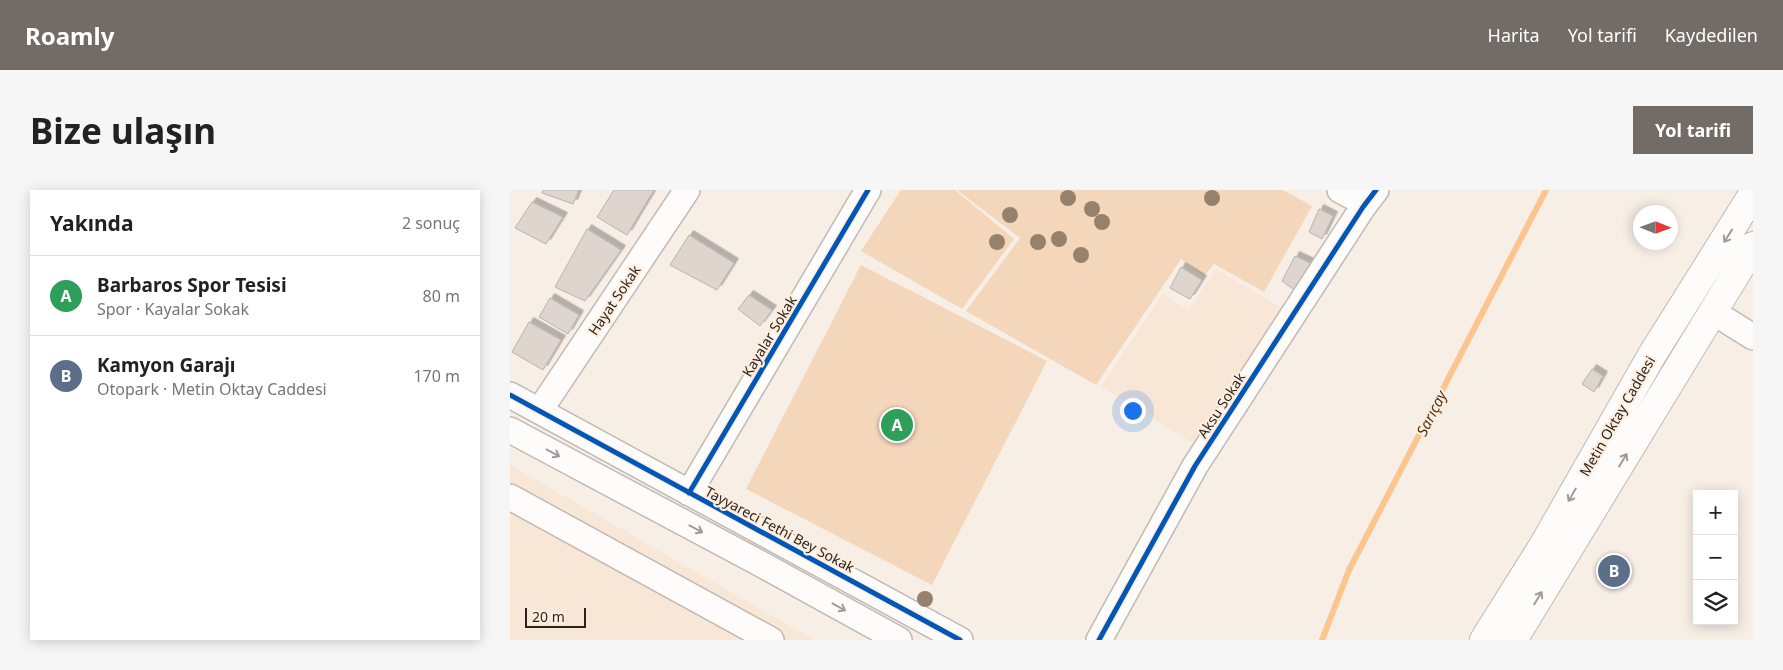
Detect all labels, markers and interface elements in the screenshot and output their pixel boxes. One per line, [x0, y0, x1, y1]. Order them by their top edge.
text: Roamly [25, 19, 114, 52]
text: Harita [1488, 23, 1540, 47]
text: Yol tarifi [1568, 23, 1637, 47]
text: Kaydedilen [1665, 23, 1758, 47]
button: Yol tarifi [1633, 106, 1753, 154]
text: Bize ulaşın [30, 107, 216, 154]
north arrow [1633, 205, 1678, 250]
text: Yakında [50, 209, 133, 237]
text: 2 sonuç [402, 212, 460, 234]
one-way arrow [1722, 229, 1733, 243]
street label: Hayat Sokak [584, 261, 645, 339]
text: Barbaros Spor Tesisi [97, 272, 287, 298]
text: A [60, 285, 72, 307]
text: 80 m [423, 285, 460, 307]
street label: Kayalar Sokak [737, 292, 801, 380]
text: Spor · Kayalar Sokak [97, 298, 249, 320]
text: Kamyon Garajı [97, 352, 236, 378]
street label: Metin Oktay Caddesi [1575, 352, 1659, 480]
text: B [61, 365, 71, 387]
text: 170 m [413, 365, 460, 387]
street label: Aksu Sokak [1193, 368, 1250, 441]
text: Otopark · Metin Oktay Caddesi [97, 378, 327, 400]
water label: Sarıçay [1411, 386, 1451, 439]
your location [1120, 398, 1146, 424]
pin: A [881, 406, 913, 444]
one-way arrow [545, 449, 560, 458]
one-way arrow [1618, 453, 1628, 467]
street label: Tayyareci Fethi Bey Sokak [702, 482, 858, 577]
one-way arrow [1567, 488, 1577, 502]
map controls [1693, 490, 1738, 625]
button: + [1693, 490, 1738, 535]
one-way arrow [689, 524, 704, 534]
button: − [1693, 535, 1738, 580]
pin: B [1598, 552, 1630, 590]
button: layers [1693, 580, 1738, 625]
one-way arrow [1534, 592, 1544, 606]
one-way arrow [831, 603, 846, 612]
scale bar [525, 605, 586, 628]
text: 20 m [532, 607, 565, 626]

